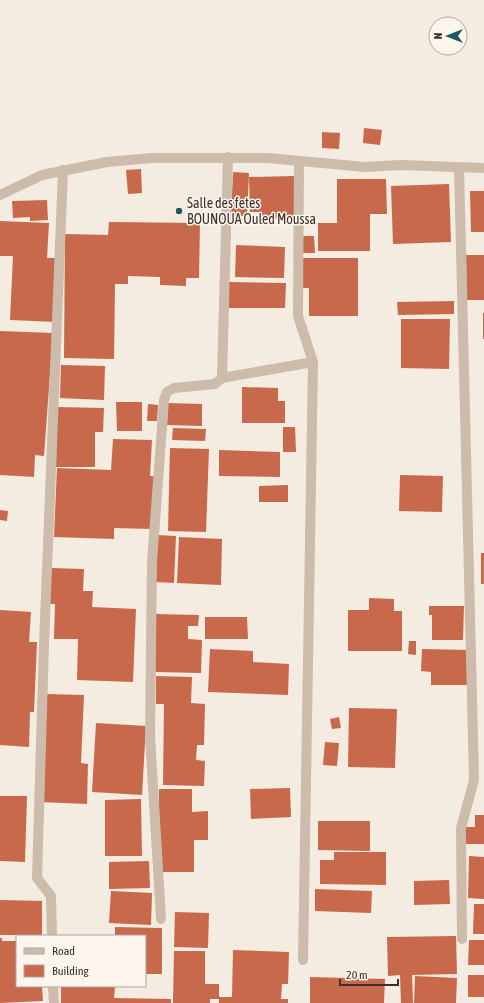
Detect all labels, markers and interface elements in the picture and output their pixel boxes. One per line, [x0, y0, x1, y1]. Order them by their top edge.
north arrow [428, 16, 468, 56]
text: N [432, 33, 444, 39]
place label: Salle des fetes BOUNOUA Ouled Moussa [187, 195, 316, 227]
marker: Salle des fetes BOUNOUA Ouled Moussa [174, 206, 184, 216]
legend [16, 935, 146, 987]
text: Road [52, 944, 75, 958]
scale bar [340, 961, 398, 987]
text: Building [52, 964, 90, 978]
text: 20 m [346, 968, 368, 982]

